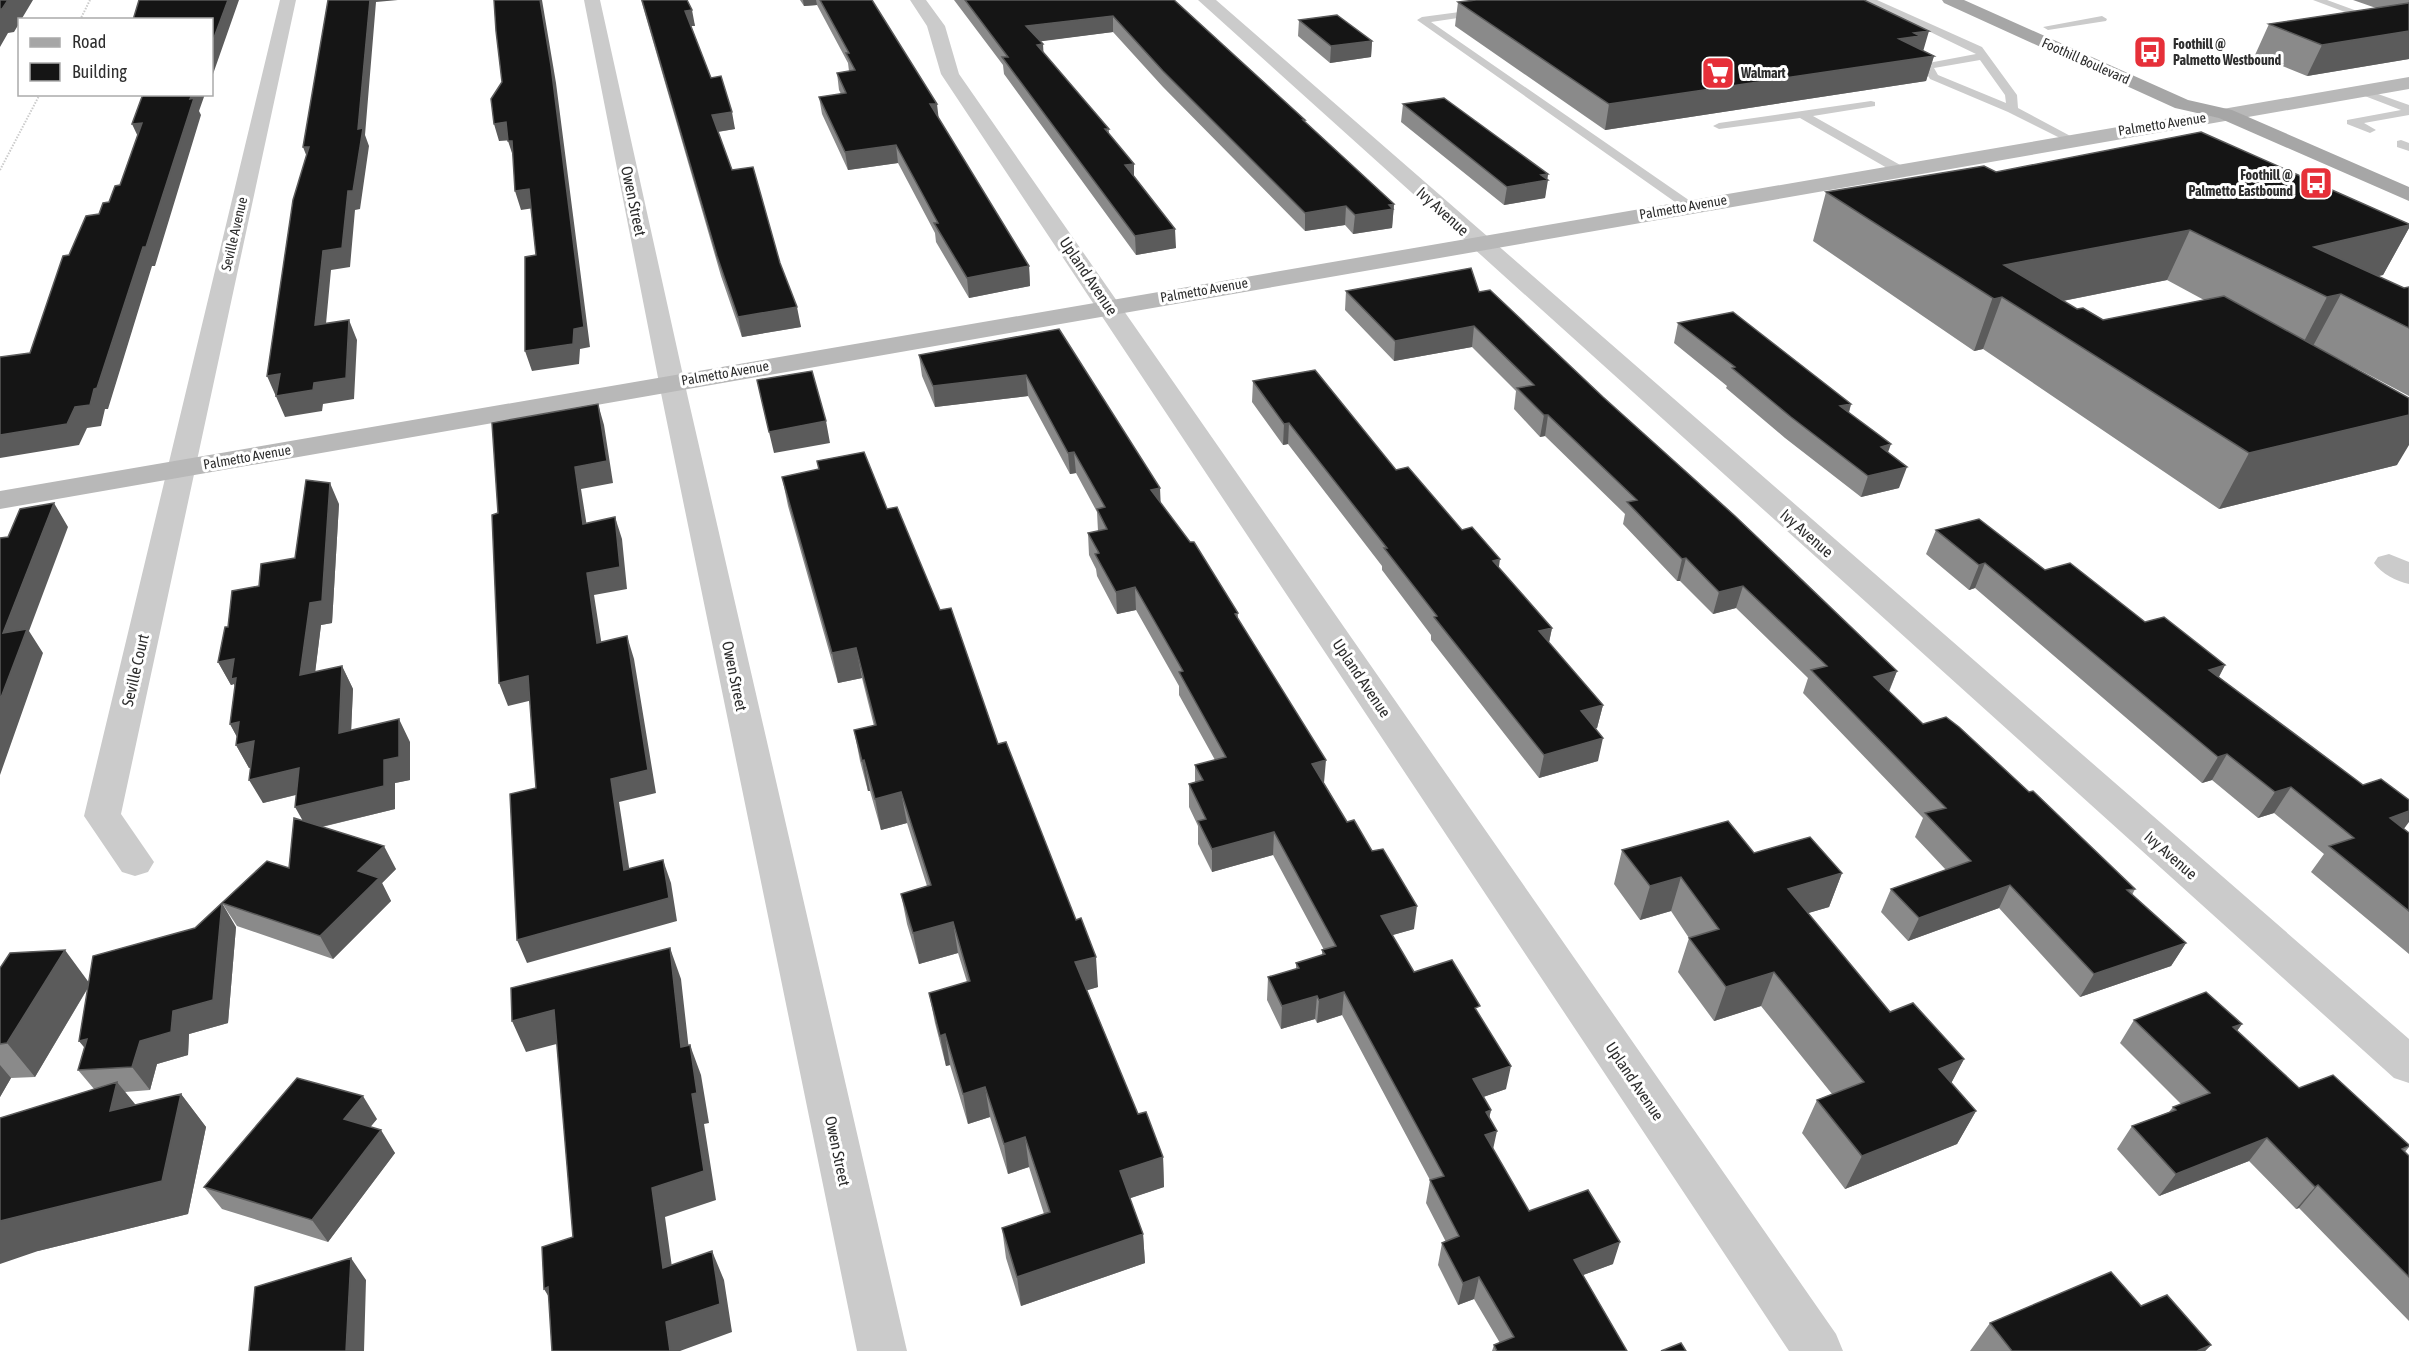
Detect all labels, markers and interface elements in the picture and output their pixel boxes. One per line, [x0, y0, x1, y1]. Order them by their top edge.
legend [18, 18, 213, 96]
text: Road [72, 31, 106, 52]
street label: Foothill Boulevard [2040, 34, 2132, 88]
bus stop icon: Foothill @ Palmetto Westbound [2132, 34, 2168, 70]
place label: Foothill @ Palmetto Westbound [2173, 36, 2281, 68]
supermarket icon: Walmart [1700, 55, 1736, 91]
text: Building [72, 61, 127, 82]
place label: Walmart [1740, 65, 1786, 81]
street label: Palmetto Avenue [2117, 109, 2207, 139]
street label: Owen Street [618, 164, 650, 238]
bus stop icon: Foothill @ Palmetto Eastbound [2298, 165, 2334, 201]
place label: Foothill @ Palmetto Eastbound [2188, 167, 2293, 199]
street label: Ivy Avenue [1413, 183, 1473, 240]
street label: Palmetto Avenue [1638, 191, 1728, 223]
street label: Seville Avenue [218, 195, 250, 273]
street label: Upland Avenue [1055, 233, 1122, 319]
street label: Palmetto Avenue [1159, 274, 1249, 306]
street label: Palmetto Avenue [680, 357, 770, 389]
street label: Palmetto Avenue [202, 441, 292, 473]
street label: Ivy Avenue [1776, 505, 1837, 561]
street label: Seville Court [118, 632, 152, 708]
street label: Upland Avenue [1328, 635, 1395, 721]
street label: Owen Street [719, 639, 751, 713]
street label: Ivy Avenue [2140, 827, 2201, 883]
street label: Upland Avenue [1601, 1038, 1668, 1124]
street label: Owen Street [822, 1114, 854, 1188]

